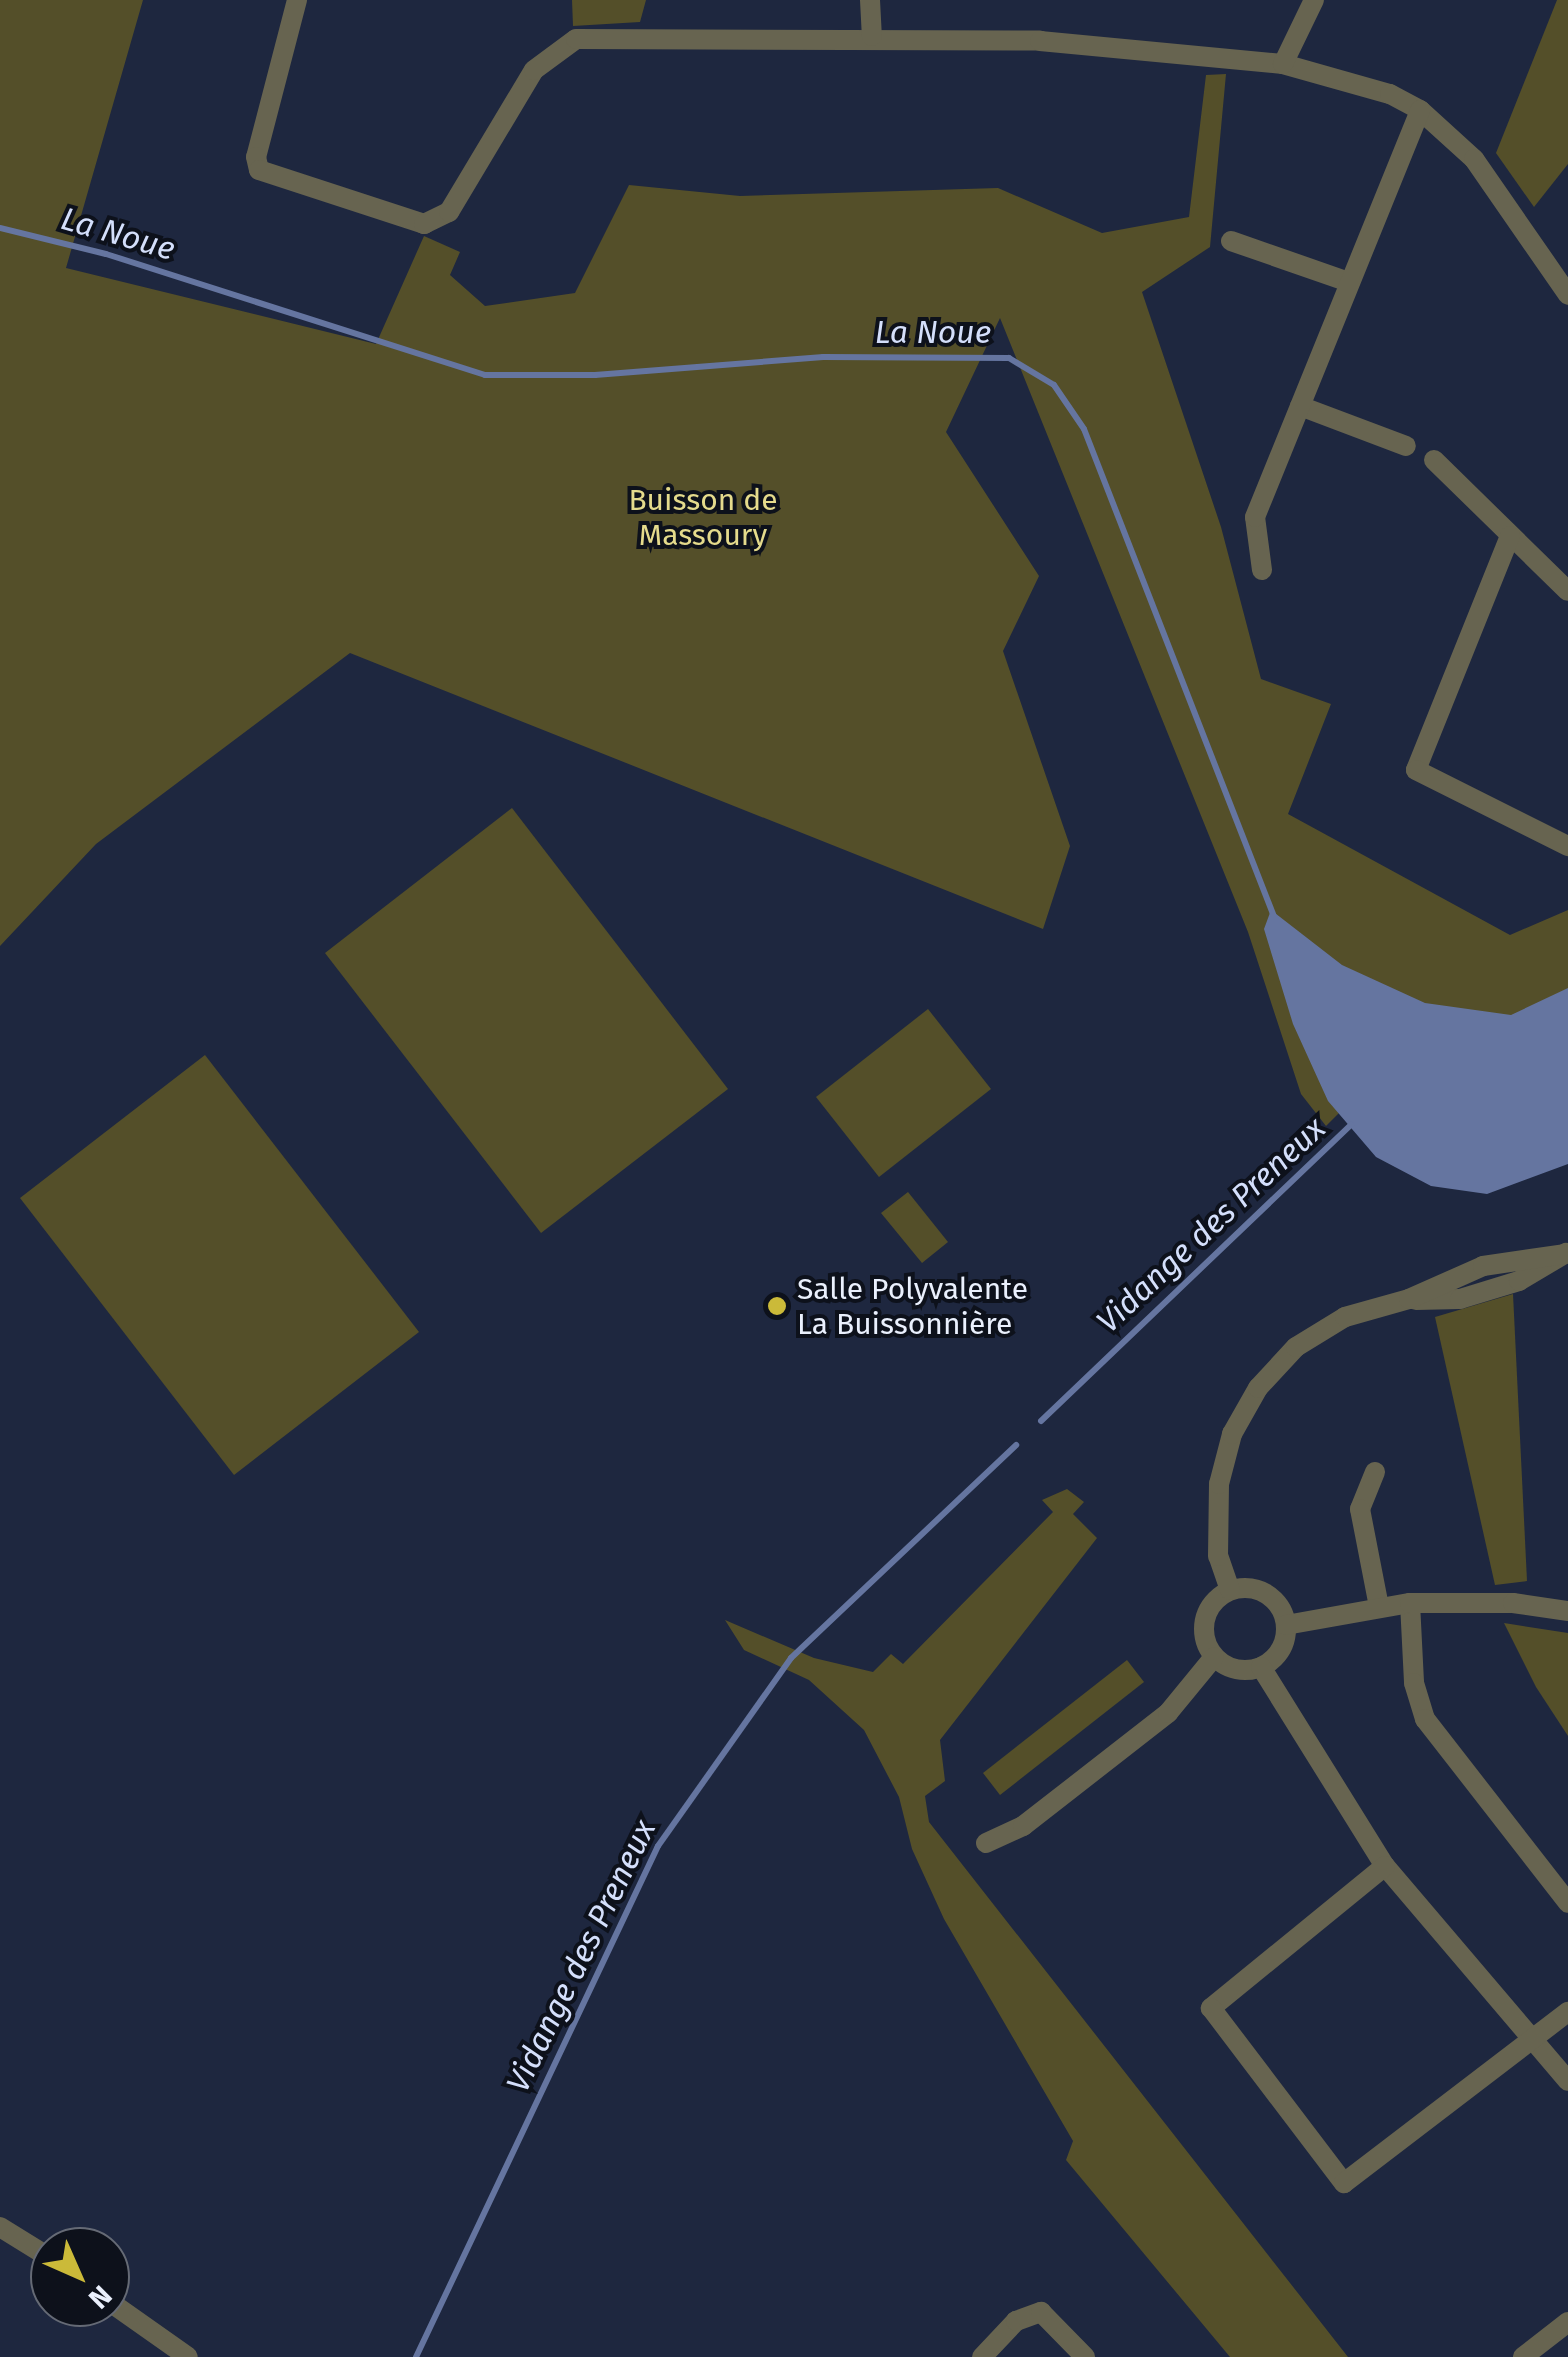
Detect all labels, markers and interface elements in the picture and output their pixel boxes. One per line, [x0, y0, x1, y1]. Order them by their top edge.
water label: La Noue [57, 199, 179, 269]
water label: La Noue [875, 313, 991, 351]
park label: Buisson de Massoury [628, 482, 778, 552]
water label: Vidange des Preneux [1089, 1109, 1333, 1341]
place label: Salle Polyvalente La Buissonnière [797, 1271, 1028, 1342]
marker: Salle Polyvalente La Buissonnière [766, 1295, 788, 1317]
water label: Vidange des Preneux [498, 1814, 664, 2098]
north arrow [30, 2227, 130, 2327]
text: N [82, 2279, 118, 2315]

